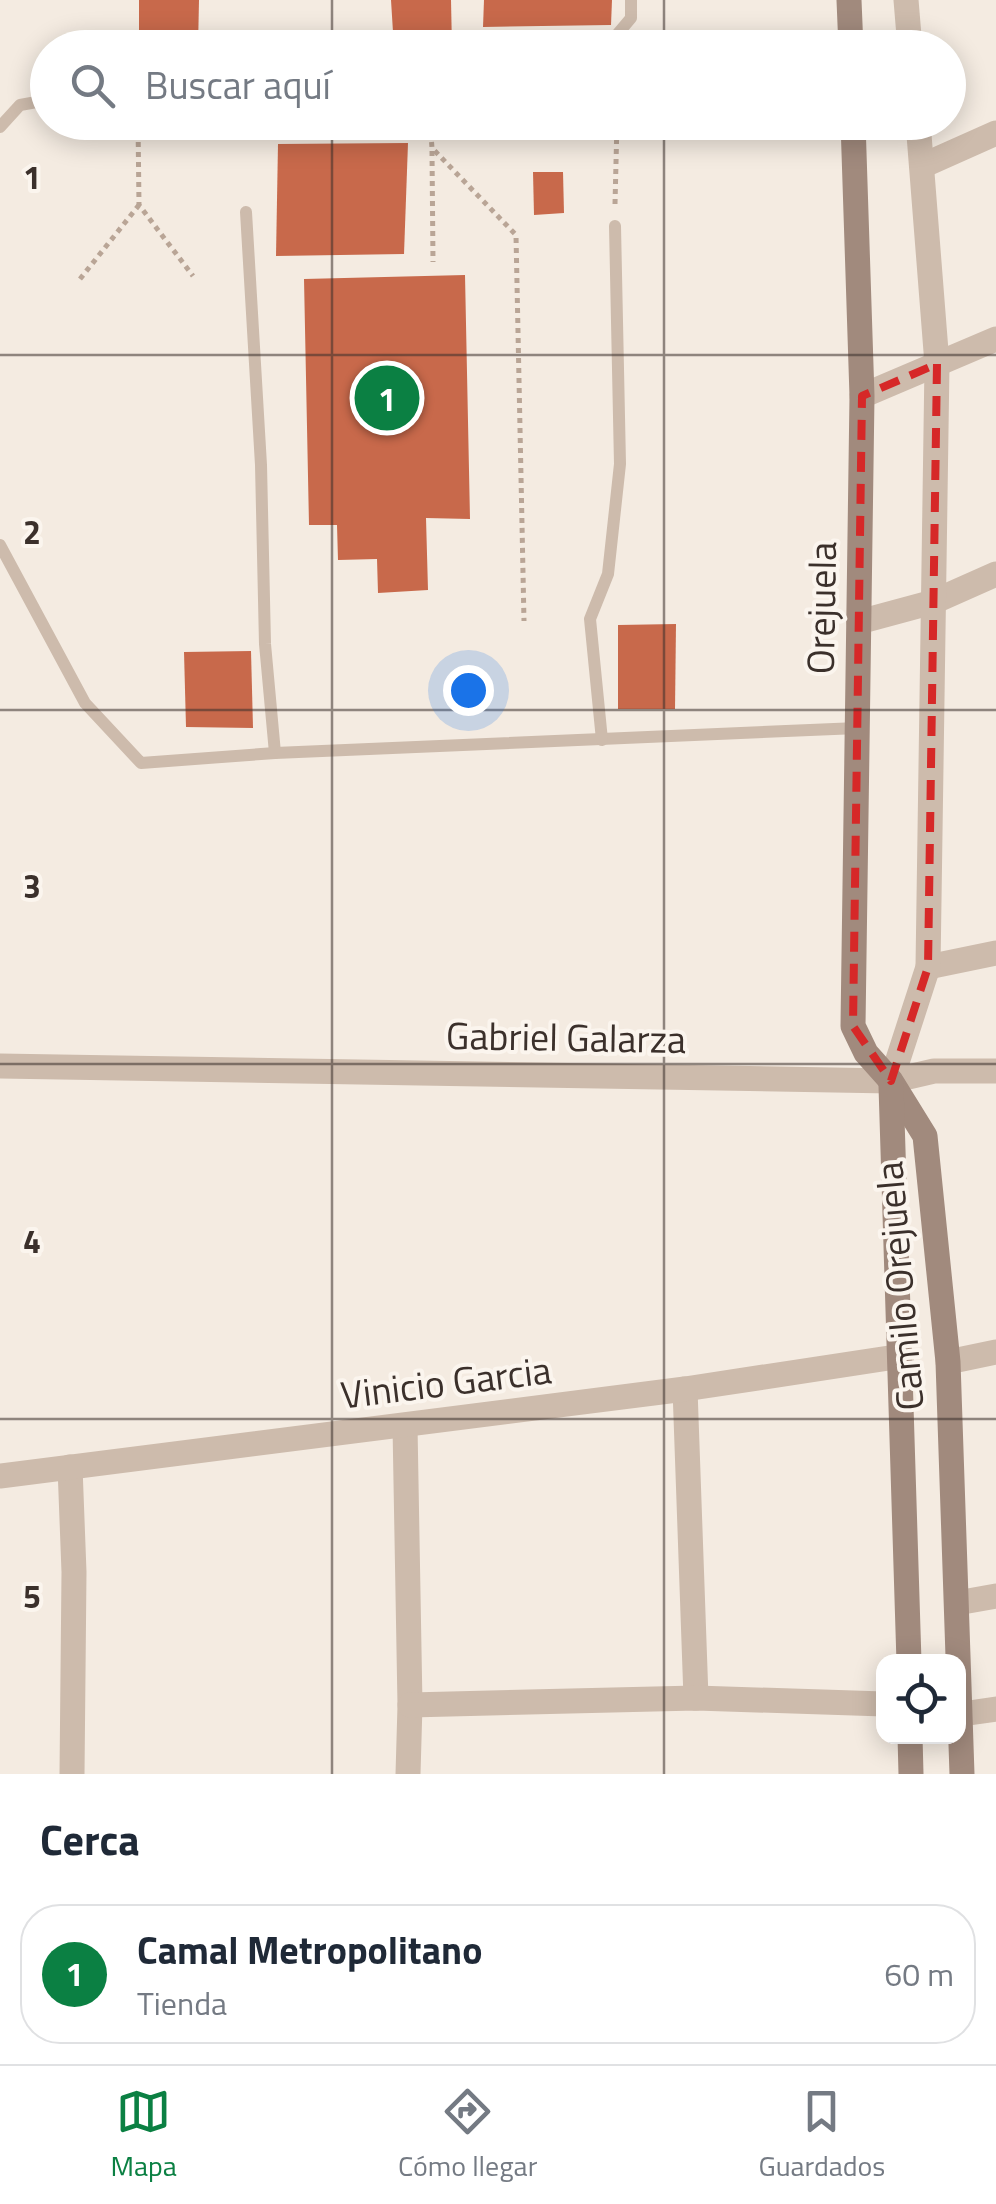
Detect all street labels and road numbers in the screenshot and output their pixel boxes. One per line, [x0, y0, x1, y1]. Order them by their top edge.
street label: Orejuela [791, 541, 851, 675]
street label: Gabriel Galarza [446, 1006, 686, 1068]
street label: Camilo Orejuela [859, 1159, 939, 1413]
street label: Vinicio Garcia [337, 1340, 554, 1424]

